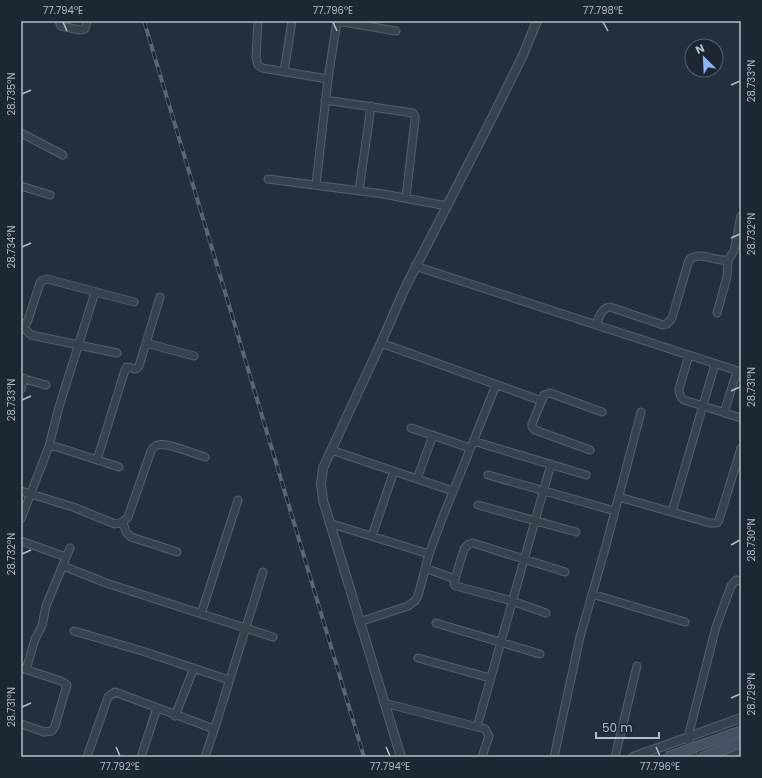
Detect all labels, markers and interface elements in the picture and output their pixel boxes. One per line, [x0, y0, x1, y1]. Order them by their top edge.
text: 77.794°E [43, 3, 83, 18]
text: 77.796°E [313, 3, 353, 18]
text: 77.798°E [583, 3, 623, 18]
north arrow [684, 38, 724, 78]
text: N [693, 40, 707, 58]
text: 28.733°N [744, 60, 759, 102]
text: 28.735°N [4, 73, 19, 115]
text: 28.732°N [744, 213, 759, 255]
text: 28.734°N [4, 226, 19, 268]
text: 28.731°N [744, 367, 759, 407]
text: 28.733°N [4, 379, 19, 421]
text: 28.730°N [744, 519, 759, 561]
text: 28.732°N [4, 533, 19, 575]
text: 28.729°N [744, 673, 759, 715]
text: 28.731°N [4, 687, 19, 727]
scale bar [596, 714, 659, 740]
text: 50 m [602, 719, 633, 736]
text: 77.792°E [100, 759, 140, 774]
text: 77.794°E [370, 759, 410, 774]
text: 77.796°E [640, 759, 680, 774]

